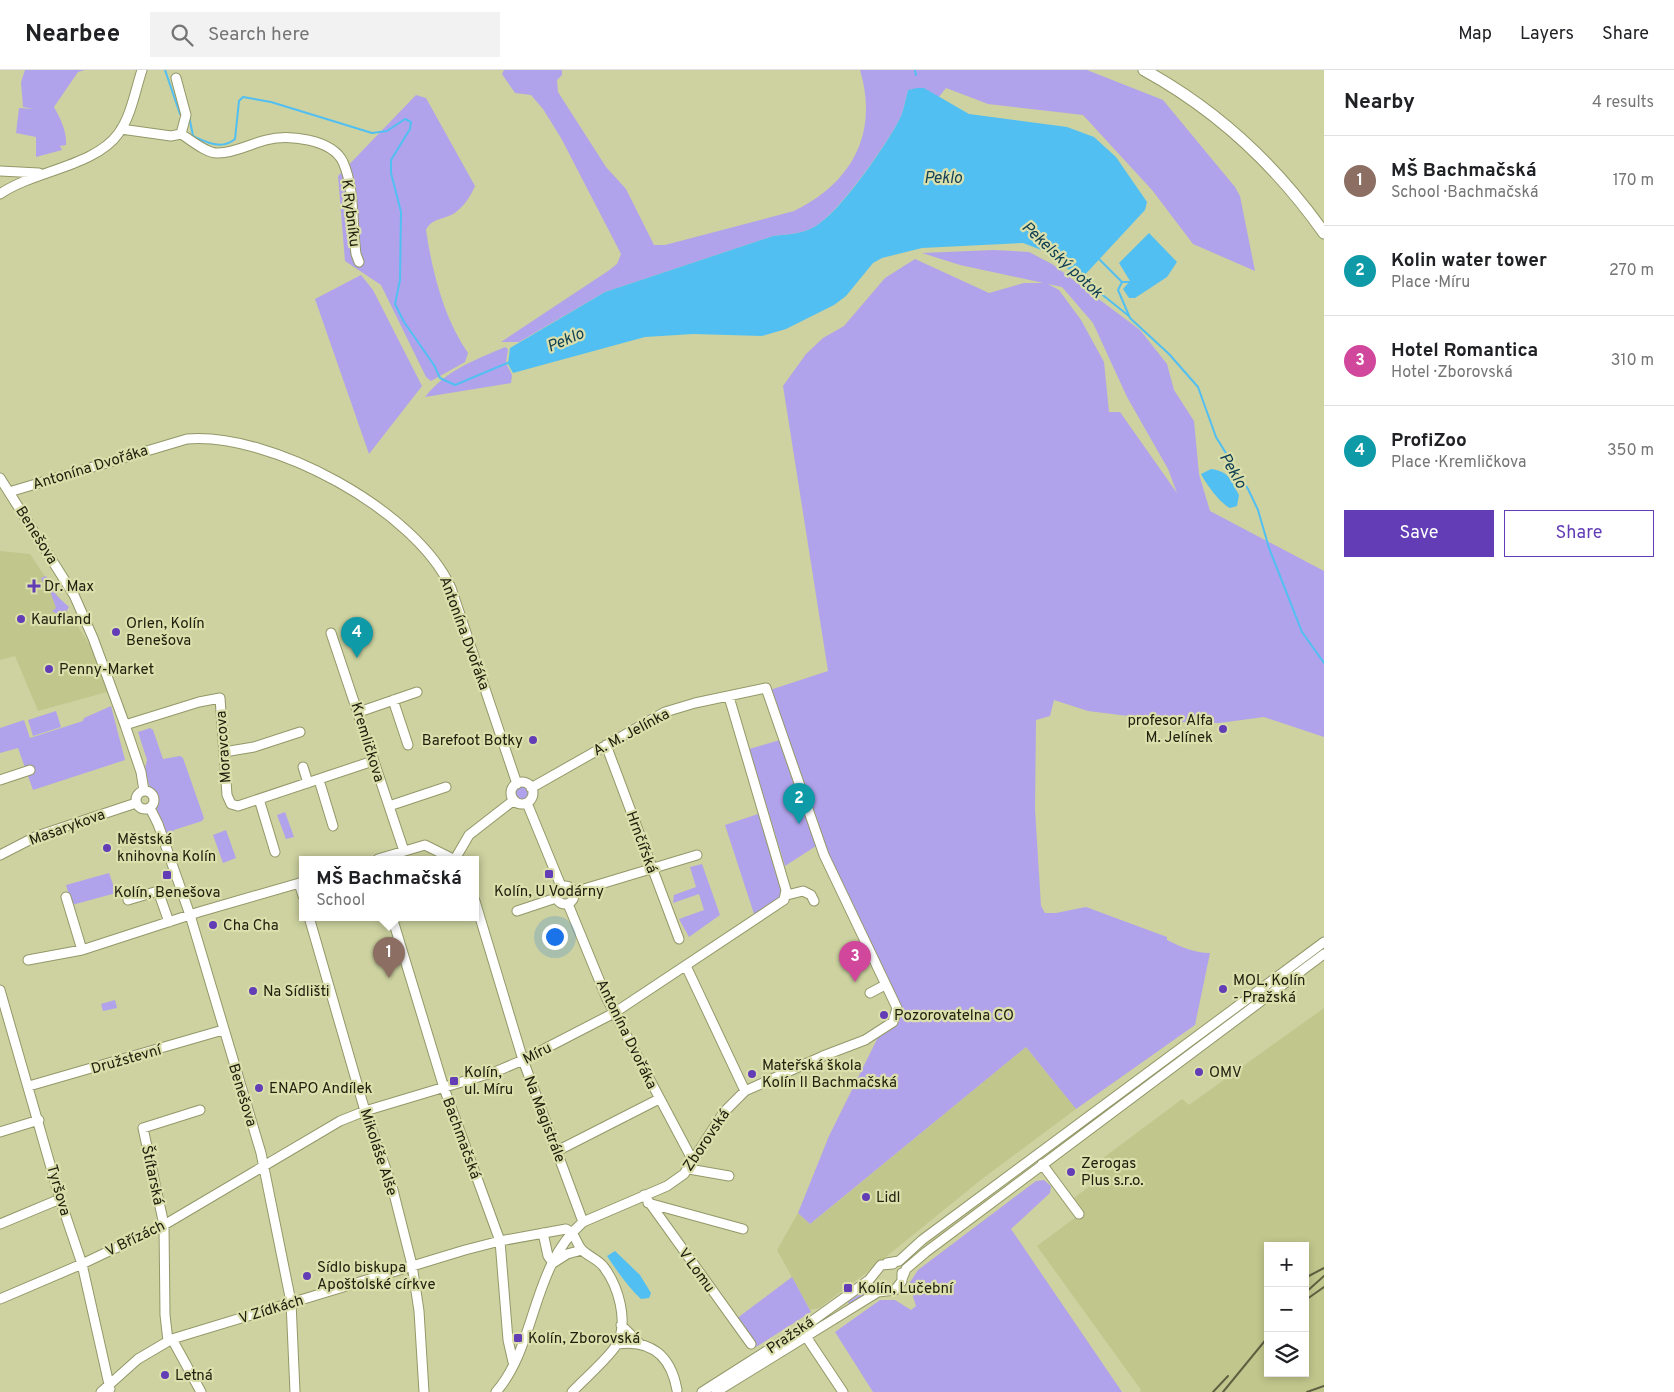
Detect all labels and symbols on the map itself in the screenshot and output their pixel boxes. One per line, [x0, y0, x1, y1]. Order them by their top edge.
water label: Peklo [924, 169, 963, 189]
street label: K Rybníku [336, 178, 363, 248]
water label: Pekelský potok [1017, 218, 1107, 304]
water label: Peklo [544, 324, 588, 357]
street label: Antonína Dvořáka [30, 442, 151, 495]
water label: Peklo [1214, 450, 1251, 493]
street label: Benešova [10, 503, 61, 568]
street label: Antonína Dvořáka [434, 574, 493, 693]
place label: Dr. Max [44, 578, 94, 597]
marker: Dr. Max [28, 580, 40, 592]
place label: Kaufland [31, 611, 91, 630]
marker: Kaufland [15, 613, 27, 625]
place label: Orlen, Kolín Benešova [126, 615, 205, 651]
pin: 4 [341, 617, 373, 658]
marker: Orlen, Kolín Benešova [110, 626, 122, 638]
place label: Penny-Market [59, 661, 154, 680]
marker: Penny-Market [43, 663, 55, 675]
street label: Kremličkova [345, 700, 388, 785]
street label: A. M. Jelínka [590, 705, 673, 761]
street label: Moravcova [212, 710, 237, 784]
place label: profesor Alfa M. Jelínek [1127, 712, 1213, 748]
marker: profesor Alfa M. Jelínek [1217, 723, 1229, 735]
place label: Barefoot Botky [422, 732, 523, 751]
marker: Barefoot Botky [527, 734, 539, 746]
pin: 2 [783, 783, 815, 824]
street label: Masarykova [27, 806, 108, 851]
street label: Hrnčířská [621, 809, 661, 876]
place label: Městská knihovna Kolín [117, 831, 216, 867]
marker: Městská knihovna Kolín [101, 842, 113, 854]
marker: Kolín, U Vodárny [543, 868, 555, 880]
marker: Kolín, Benešova [161, 869, 173, 881]
place label: Kolín, U Vodárny [494, 883, 604, 902]
place label: Kolín, Benešova [114, 884, 220, 903]
place label: Cha Cha [223, 917, 279, 936]
marker: Cha Cha [207, 919, 219, 931]
your location [542, 924, 568, 950]
pin: 1 [373, 937, 405, 978]
pin: 3 [839, 941, 871, 982]
place label: MOL, Kolín - Pražská [1233, 972, 1305, 1008]
street label: Antonína Dvořáka [591, 977, 660, 1093]
place label: Na Sídlišti [263, 983, 330, 1002]
marker: MOL, Kolín - Pražská [1217, 983, 1229, 995]
marker: Na Sídlišti [247, 985, 259, 997]
place label: Pozorovatelna CO [894, 1007, 1014, 1026]
marker: Pozorovatelna CO [878, 1009, 890, 1021]
street label: Míru [520, 1039, 555, 1070]
street label: Družstevní [89, 1041, 165, 1080]
place label: Mateřská škola Kolín II Bachmačská [762, 1057, 897, 1093]
street label: Benešova [223, 1061, 260, 1129]
place label: Kolín, ul. Míru [464, 1064, 513, 1100]
place label: OMV [1209, 1064, 1242, 1083]
marker: OMV [1193, 1066, 1205, 1078]
marker: Mateřská škola Kolín II Bachmačská [746, 1068, 758, 1080]
street label: Na Magistrále [518, 1074, 569, 1166]
marker: Kolín, ul. Míru [448, 1075, 460, 1087]
place label: ENAPO Andílek [269, 1080, 373, 1099]
marker: ENAPO Andílek [253, 1082, 265, 1094]
street label: Bachmačská [437, 1095, 484, 1182]
street label: Mikoláše Alše [355, 1106, 401, 1198]
street label: Zborovská [680, 1106, 735, 1175]
street label: Štítarská [136, 1143, 169, 1207]
place label: Zerogas Plus s.r.o. [1081, 1155, 1144, 1191]
street label: Tyršova [41, 1163, 74, 1218]
marker: Zerogas Plus s.r.o. [1065, 1166, 1077, 1178]
place label: Lidl [876, 1189, 901, 1208]
marker: Lidl [860, 1191, 872, 1203]
street label: V Břízách [103, 1217, 168, 1262]
street label: V Lomu [673, 1245, 718, 1297]
place label: Sídlo biskupa Apoštolské církve [317, 1259, 435, 1295]
marker: Sídlo biskupa Apoštolské církve [301, 1270, 313, 1282]
place label: Kolín, Lučební [858, 1280, 954, 1299]
marker: Kolín, Lučební [842, 1282, 854, 1294]
street label: V Zídkách [237, 1292, 306, 1329]
street label: Pražská [763, 1313, 818, 1359]
place label: Kolín, Zborovská [528, 1330, 640, 1349]
marker: Kolín, Zborovská [512, 1332, 524, 1344]
place label: Letná [175, 1367, 213, 1386]
marker: Letná [159, 1369, 171, 1381]

